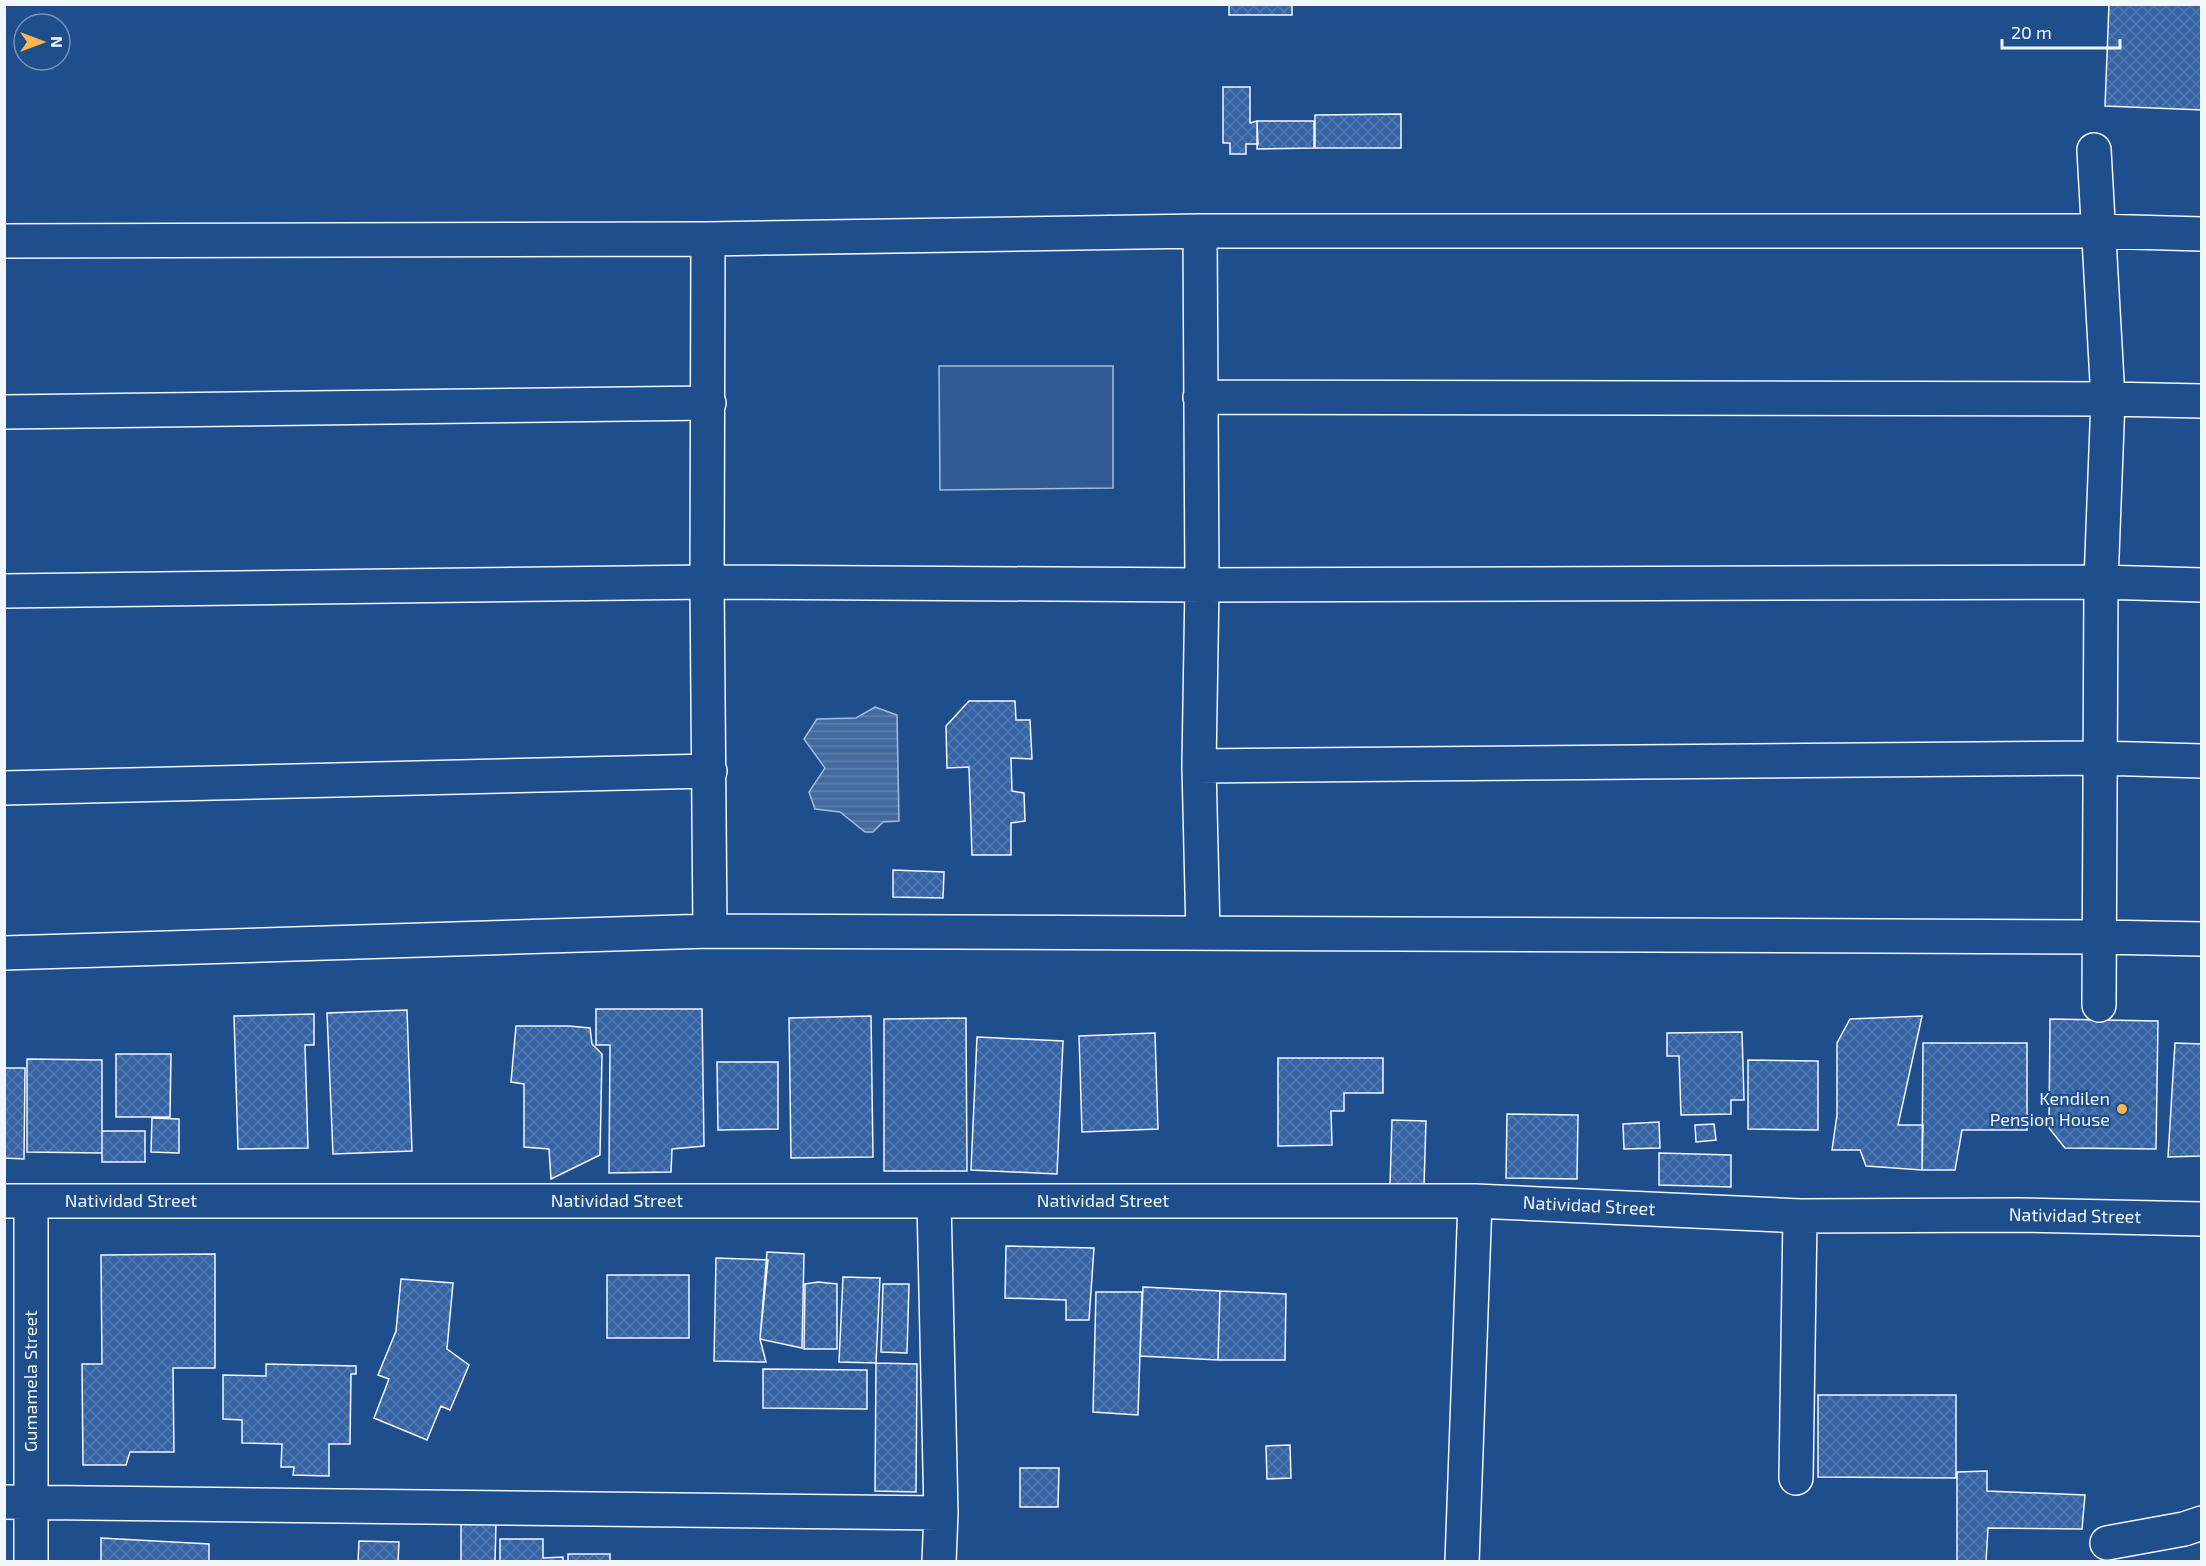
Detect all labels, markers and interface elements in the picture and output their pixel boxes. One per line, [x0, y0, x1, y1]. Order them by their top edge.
north arrow [12, 12, 72, 72]
scale bar [2002, 12, 2120, 50]
text: 20 m [2011, 21, 2052, 43]
text: N [48, 36, 67, 48]
place label: Kendilen Pension House [1990, 1087, 2110, 1130]
marker: Kendilen Pension House [2115, 1102, 2129, 1116]
street label: Natividad Street [65, 1189, 197, 1211]
street label: Natividad Street [551, 1189, 683, 1211]
street label: Natividad Street [1037, 1189, 1169, 1211]
street label: Natividad Street [1522, 1191, 1656, 1219]
street label: Natividad Street [2009, 1203, 2142, 1227]
street label: Gumamela Street [19, 1310, 41, 1452]

